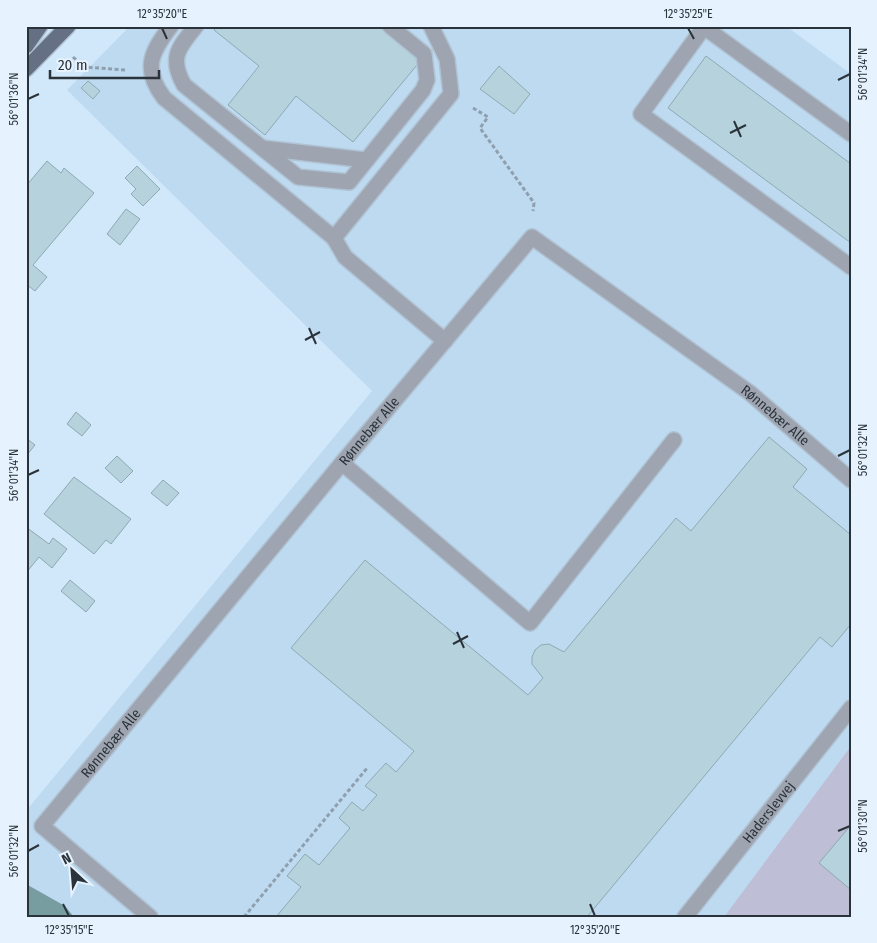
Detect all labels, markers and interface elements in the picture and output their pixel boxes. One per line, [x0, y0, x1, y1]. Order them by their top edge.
text: 12°35'20"E [137, 7, 187, 21]
text: 12°35'25"E [663, 7, 713, 21]
scale bar [50, 48, 159, 80]
text: 56°01'34"N [856, 48, 870, 100]
text: 20 m [58, 56, 88, 74]
text: 56°01'36"N [7, 73, 21, 125]
street label: Rønnebær Alle [738, 381, 813, 449]
street label: Rønnebær Alle [335, 393, 403, 469]
text: 56°01'32"N [856, 424, 870, 476]
text: 56°01'34"N [7, 449, 21, 501]
street label: Rønnebær Alle [77, 705, 144, 781]
street label: Haderslevvej [739, 778, 798, 846]
text: 56°01'30"N [856, 799, 870, 853]
text: 56°01'32"N [7, 825, 21, 877]
north arrow [48, 846, 98, 896]
text: N [59, 849, 74, 868]
text: 12°35'15"E [45, 923, 94, 937]
text: 12°35'20"E [570, 923, 620, 937]

